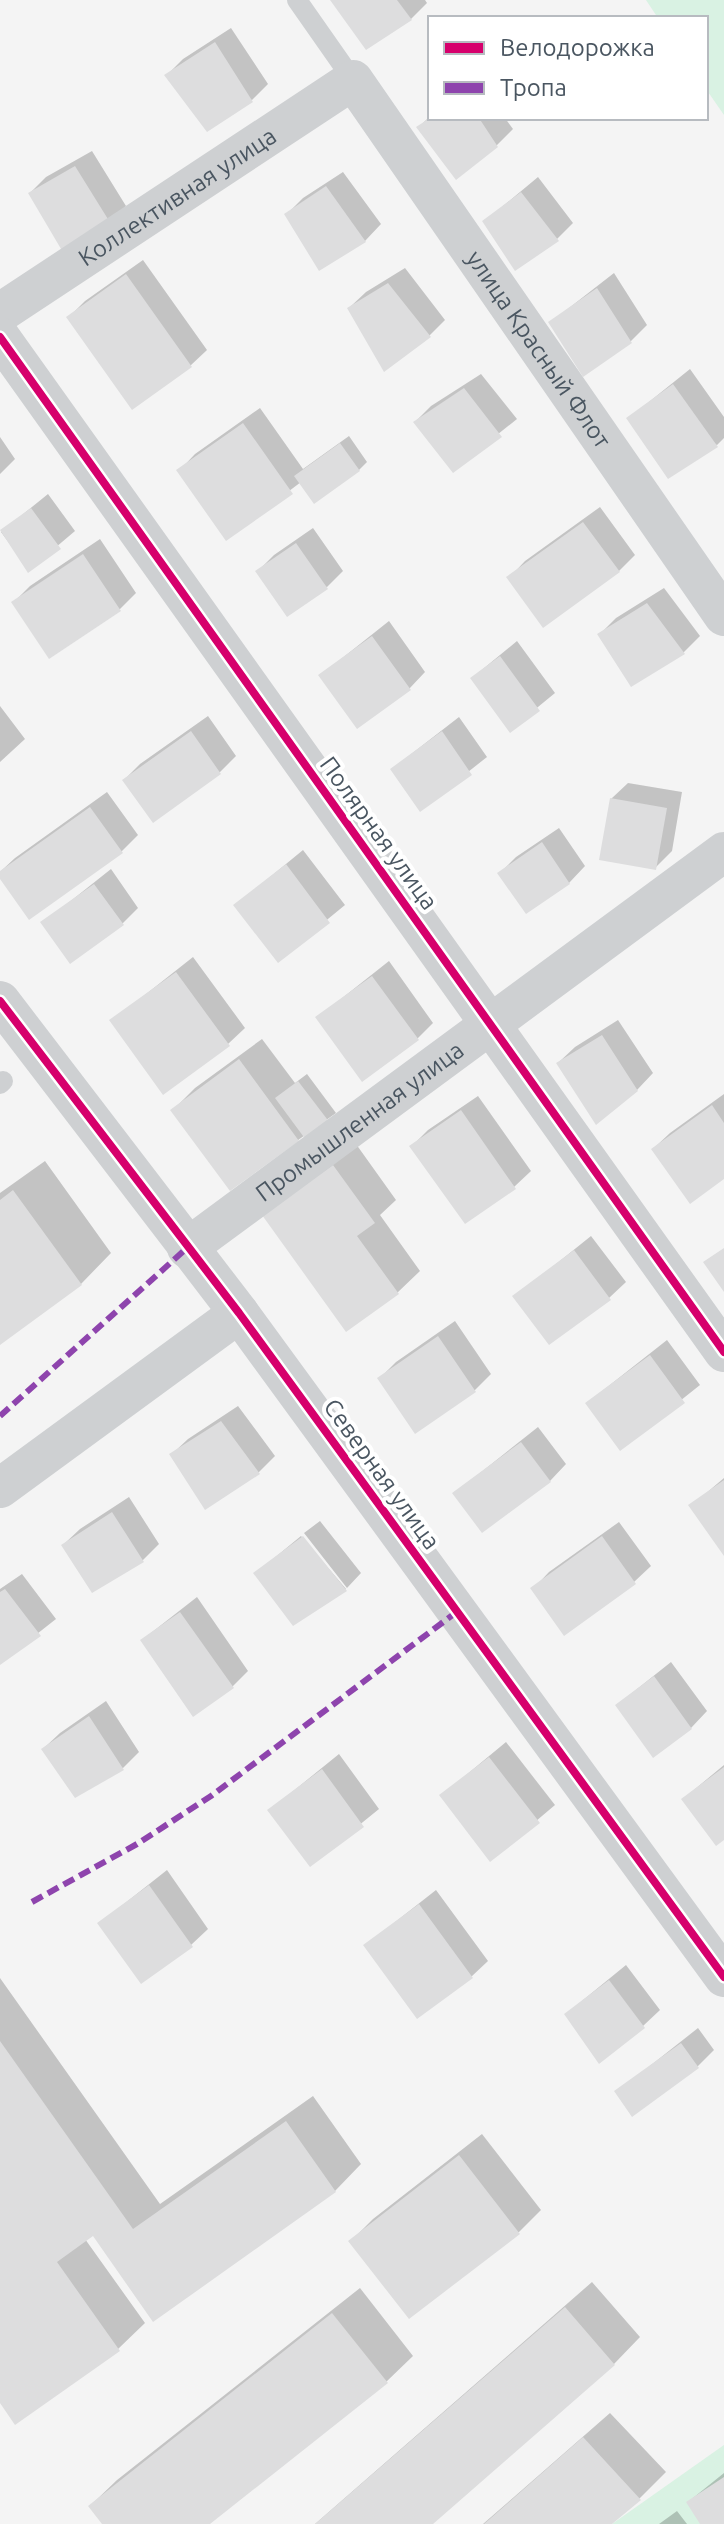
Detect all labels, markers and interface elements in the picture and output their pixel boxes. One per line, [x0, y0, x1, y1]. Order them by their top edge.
legend [428, 16, 708, 120]
text: Велодорожка [500, 34, 655, 61]
text: Тропа [500, 74, 567, 101]
street label: Коллективная улица [73, 121, 281, 271]
street label: улица Красный Флот [462, 245, 617, 453]
street label: Полярная улица [315, 751, 443, 915]
street label: Промышленная улица [250, 1036, 468, 1206]
street label: Северная улица [318, 1394, 446, 1554]

